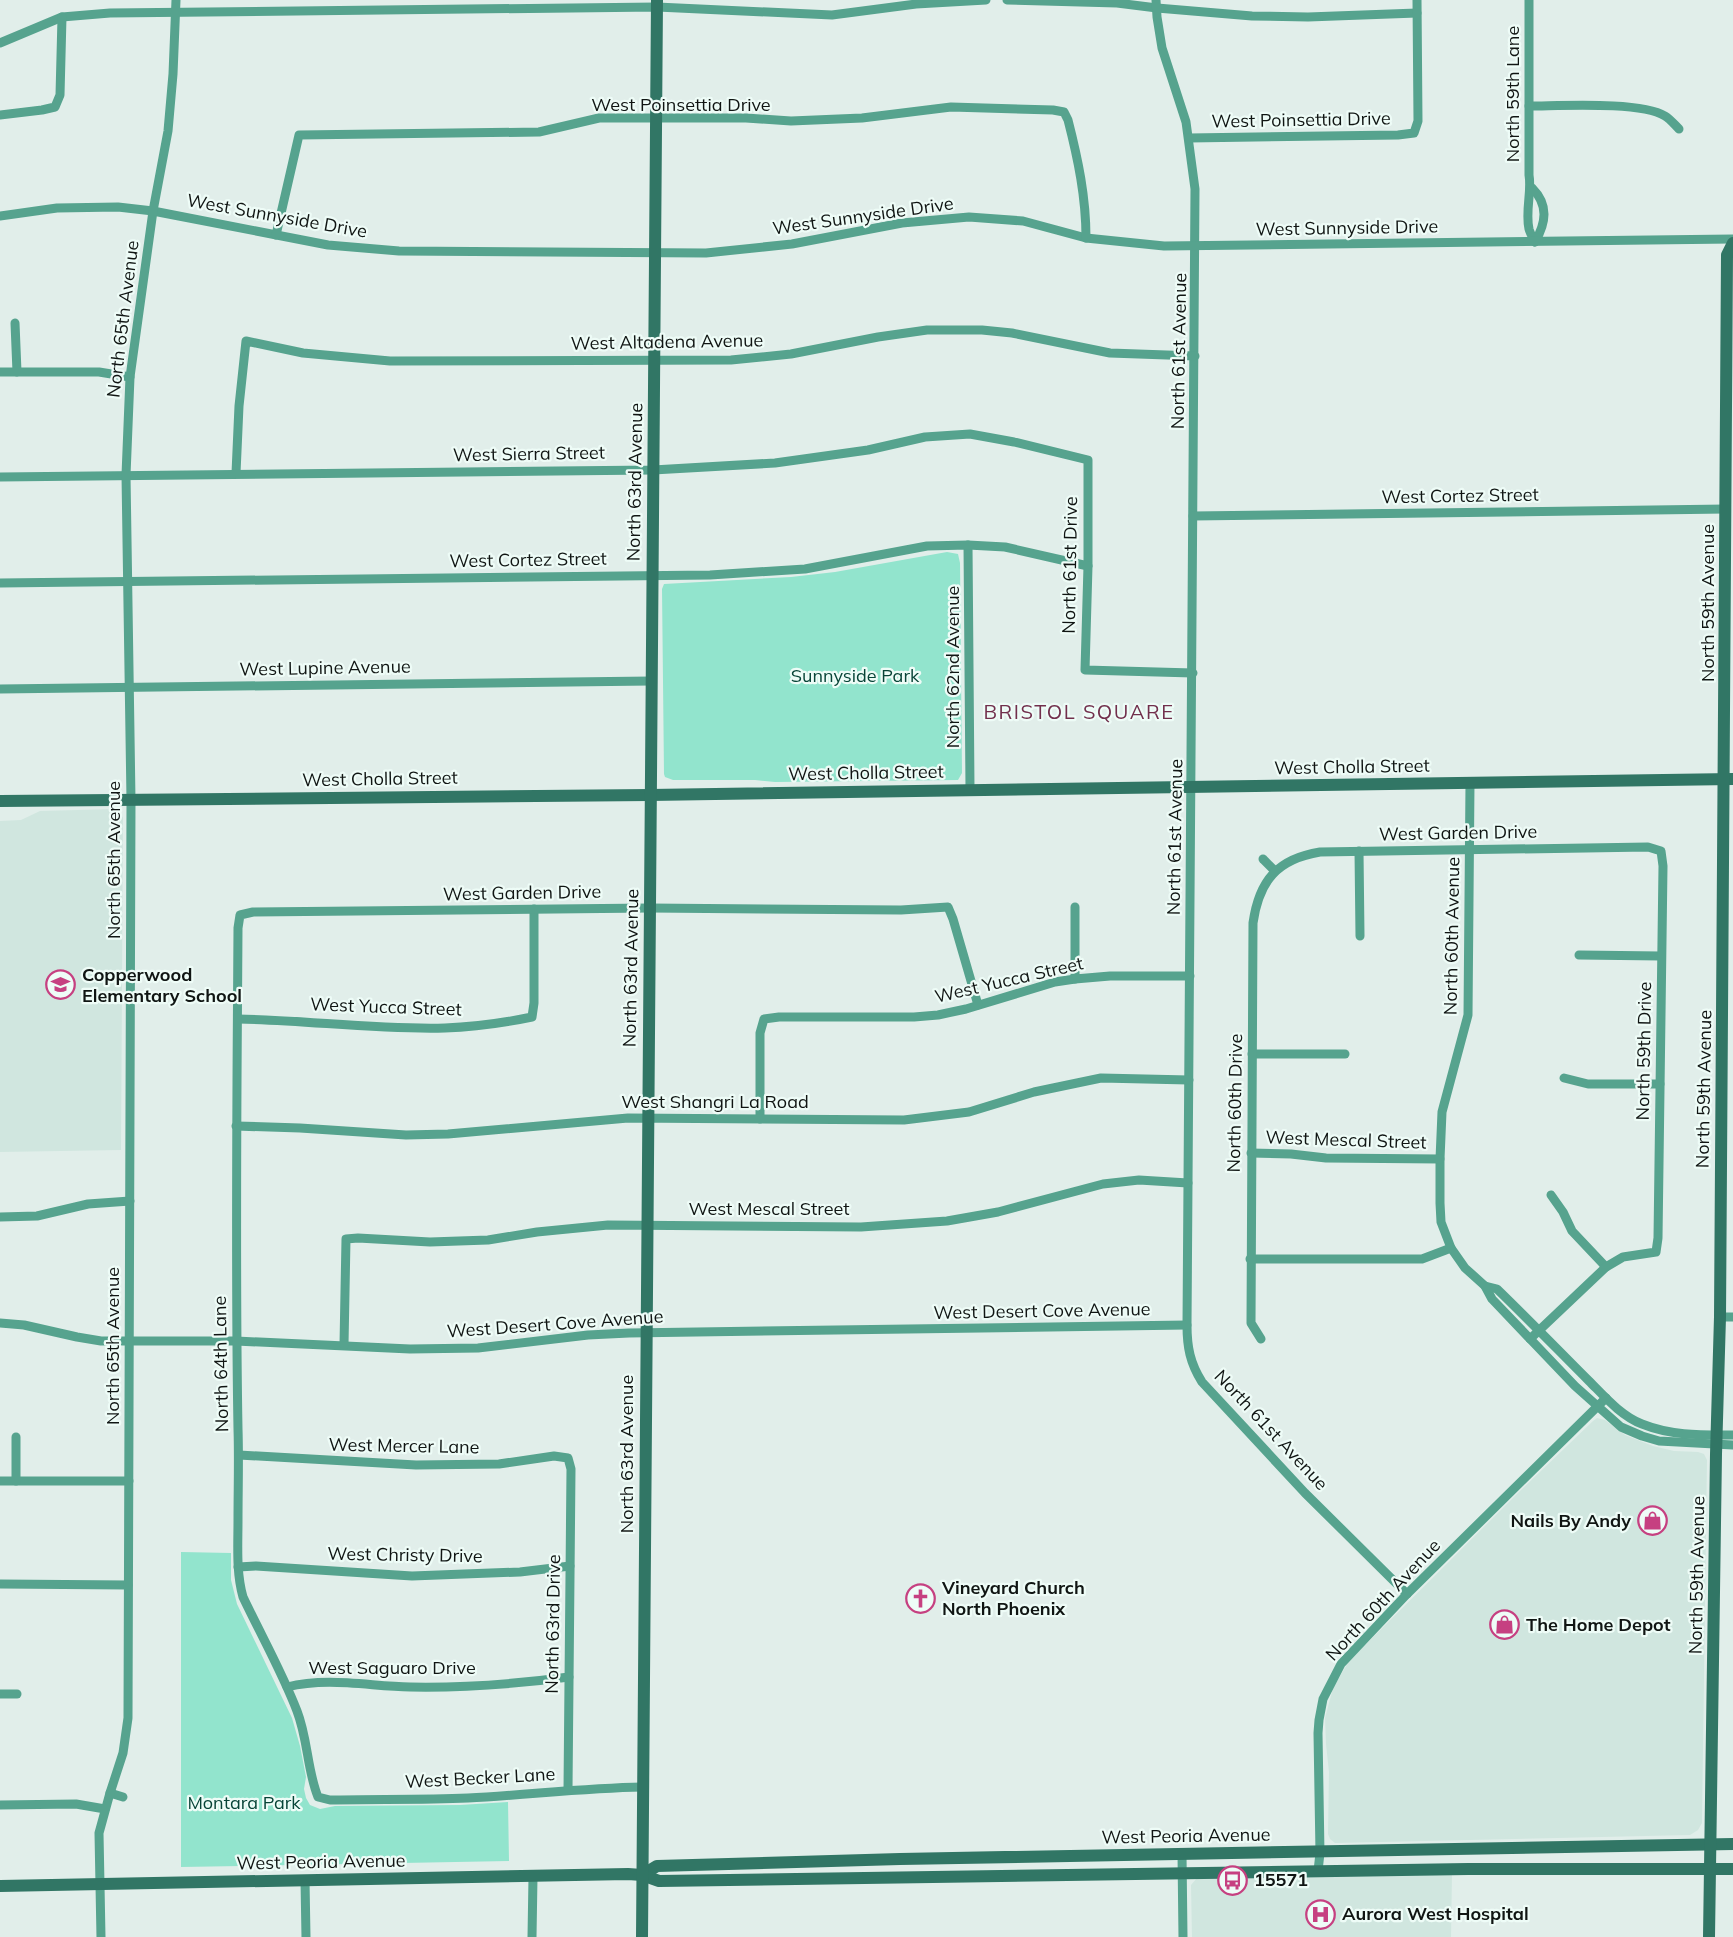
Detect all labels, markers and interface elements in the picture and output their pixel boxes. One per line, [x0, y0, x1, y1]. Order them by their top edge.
street label: North 59th Lane [1501, 26, 1524, 162]
street label: West Poinsettia Drive [591, 93, 771, 116]
street label: West Poinsettia Drive [1211, 106, 1391, 133]
street label: West Sunnyside Drive [185, 188, 369, 243]
street label: West Sunnyside Drive [771, 191, 955, 240]
street label: West Sunnyside Drive [1256, 214, 1438, 241]
street label: North 65th Avenue [101, 239, 144, 399]
street label: North 61st Avenue [1166, 273, 1191, 429]
street label: West Altadena Avenue [571, 328, 763, 355]
street label: North 63rd Avenue [622, 403, 647, 561]
street label: West Sierra Street [453, 441, 605, 466]
street label: West Cortez Street [1381, 483, 1539, 508]
street label: North 61st Drive [1057, 496, 1082, 634]
street label: North 59th Avenue [1696, 524, 1719, 682]
street label: West Cortez Street [449, 547, 607, 572]
street label: North 62nd Avenue [941, 586, 964, 748]
street label: West Lupine Avenue [239, 655, 411, 680]
park label: Sunnyside Park [791, 664, 920, 687]
district label: BRISTOL SQUARE [983, 699, 1175, 724]
street label: West Cholla Street [1274, 754, 1430, 779]
street label: North 61st Avenue [1162, 759, 1187, 915]
street label: West Cholla Street [788, 760, 944, 785]
street label: West Cholla Street [302, 766, 458, 791]
street label: North 65th Avenue [102, 781, 125, 939]
street label: West Garden Drive [1379, 820, 1537, 845]
street label: North 60th Avenue [1439, 857, 1464, 1015]
street label: West Garden Drive [443, 880, 601, 905]
street label: North 63rd Avenue [618, 889, 643, 1047]
street label: West Yucca Street [933, 951, 1085, 1008]
place label: Copperwood Elementary School [82, 963, 242, 1007]
school or university icon: Copperwood Elementary School [45, 969, 77, 1001]
street label: North 59th Drive [1631, 981, 1656, 1121]
street label: West Yucca Street [310, 992, 462, 1021]
street label: North 59th Avenue [1691, 1010, 1716, 1168]
street label: North 60th Drive [1222, 1033, 1247, 1173]
street label: West Shangri La Road [621, 1090, 809, 1113]
street label: West Mescal Street [1265, 1125, 1427, 1154]
street label: West Mescal Street [688, 1197, 850, 1220]
street label: North 65th Avenue [101, 1267, 124, 1425]
street label: North 64th Lane [208, 1296, 233, 1432]
street label: West Desert Cove Avenue [933, 1297, 1151, 1324]
street label: West Desert Cove Avenue [446, 1304, 664, 1343]
street label: North 61st Avenue [1210, 1365, 1333, 1495]
street label: North 63rd Avenue [615, 1375, 638, 1533]
street label: West Mercer Lane [328, 1433, 480, 1458]
street label: North 59th Avenue [1684, 1496, 1709, 1654]
shop icon: Nails By Andy [1636, 1505, 1668, 1537]
place label: Nails By Andy [1510, 1509, 1631, 1532]
street label: North 60th Avenue [1320, 1534, 1445, 1665]
street label: West Christy Drive [327, 1542, 483, 1567]
street label: North 63rd Drive [540, 1554, 565, 1694]
place label: Vineyard Church North Phoenix [941, 1576, 1085, 1620]
church icon: Vineyard Church North Phoenix [905, 1582, 937, 1614]
shop icon: The Home Depot [1489, 1609, 1521, 1641]
place label: The Home Depot [1526, 1613, 1671, 1636]
street label: West Saguaro Drive [308, 1656, 476, 1679]
street label: West Becker Lane [404, 1762, 556, 1793]
park label: Montara Park [187, 1791, 301, 1814]
street label: West Peoria Avenue [1101, 1823, 1271, 1848]
street label: West Peoria Avenue [236, 1849, 406, 1874]
bus stop icon: 15571 [1217, 1864, 1249, 1896]
place label: 15571 [1254, 1868, 1308, 1891]
hospital icon: Aurora West Hospital [1305, 1898, 1337, 1930]
place label: Aurora West Hospital [1342, 1902, 1529, 1925]

